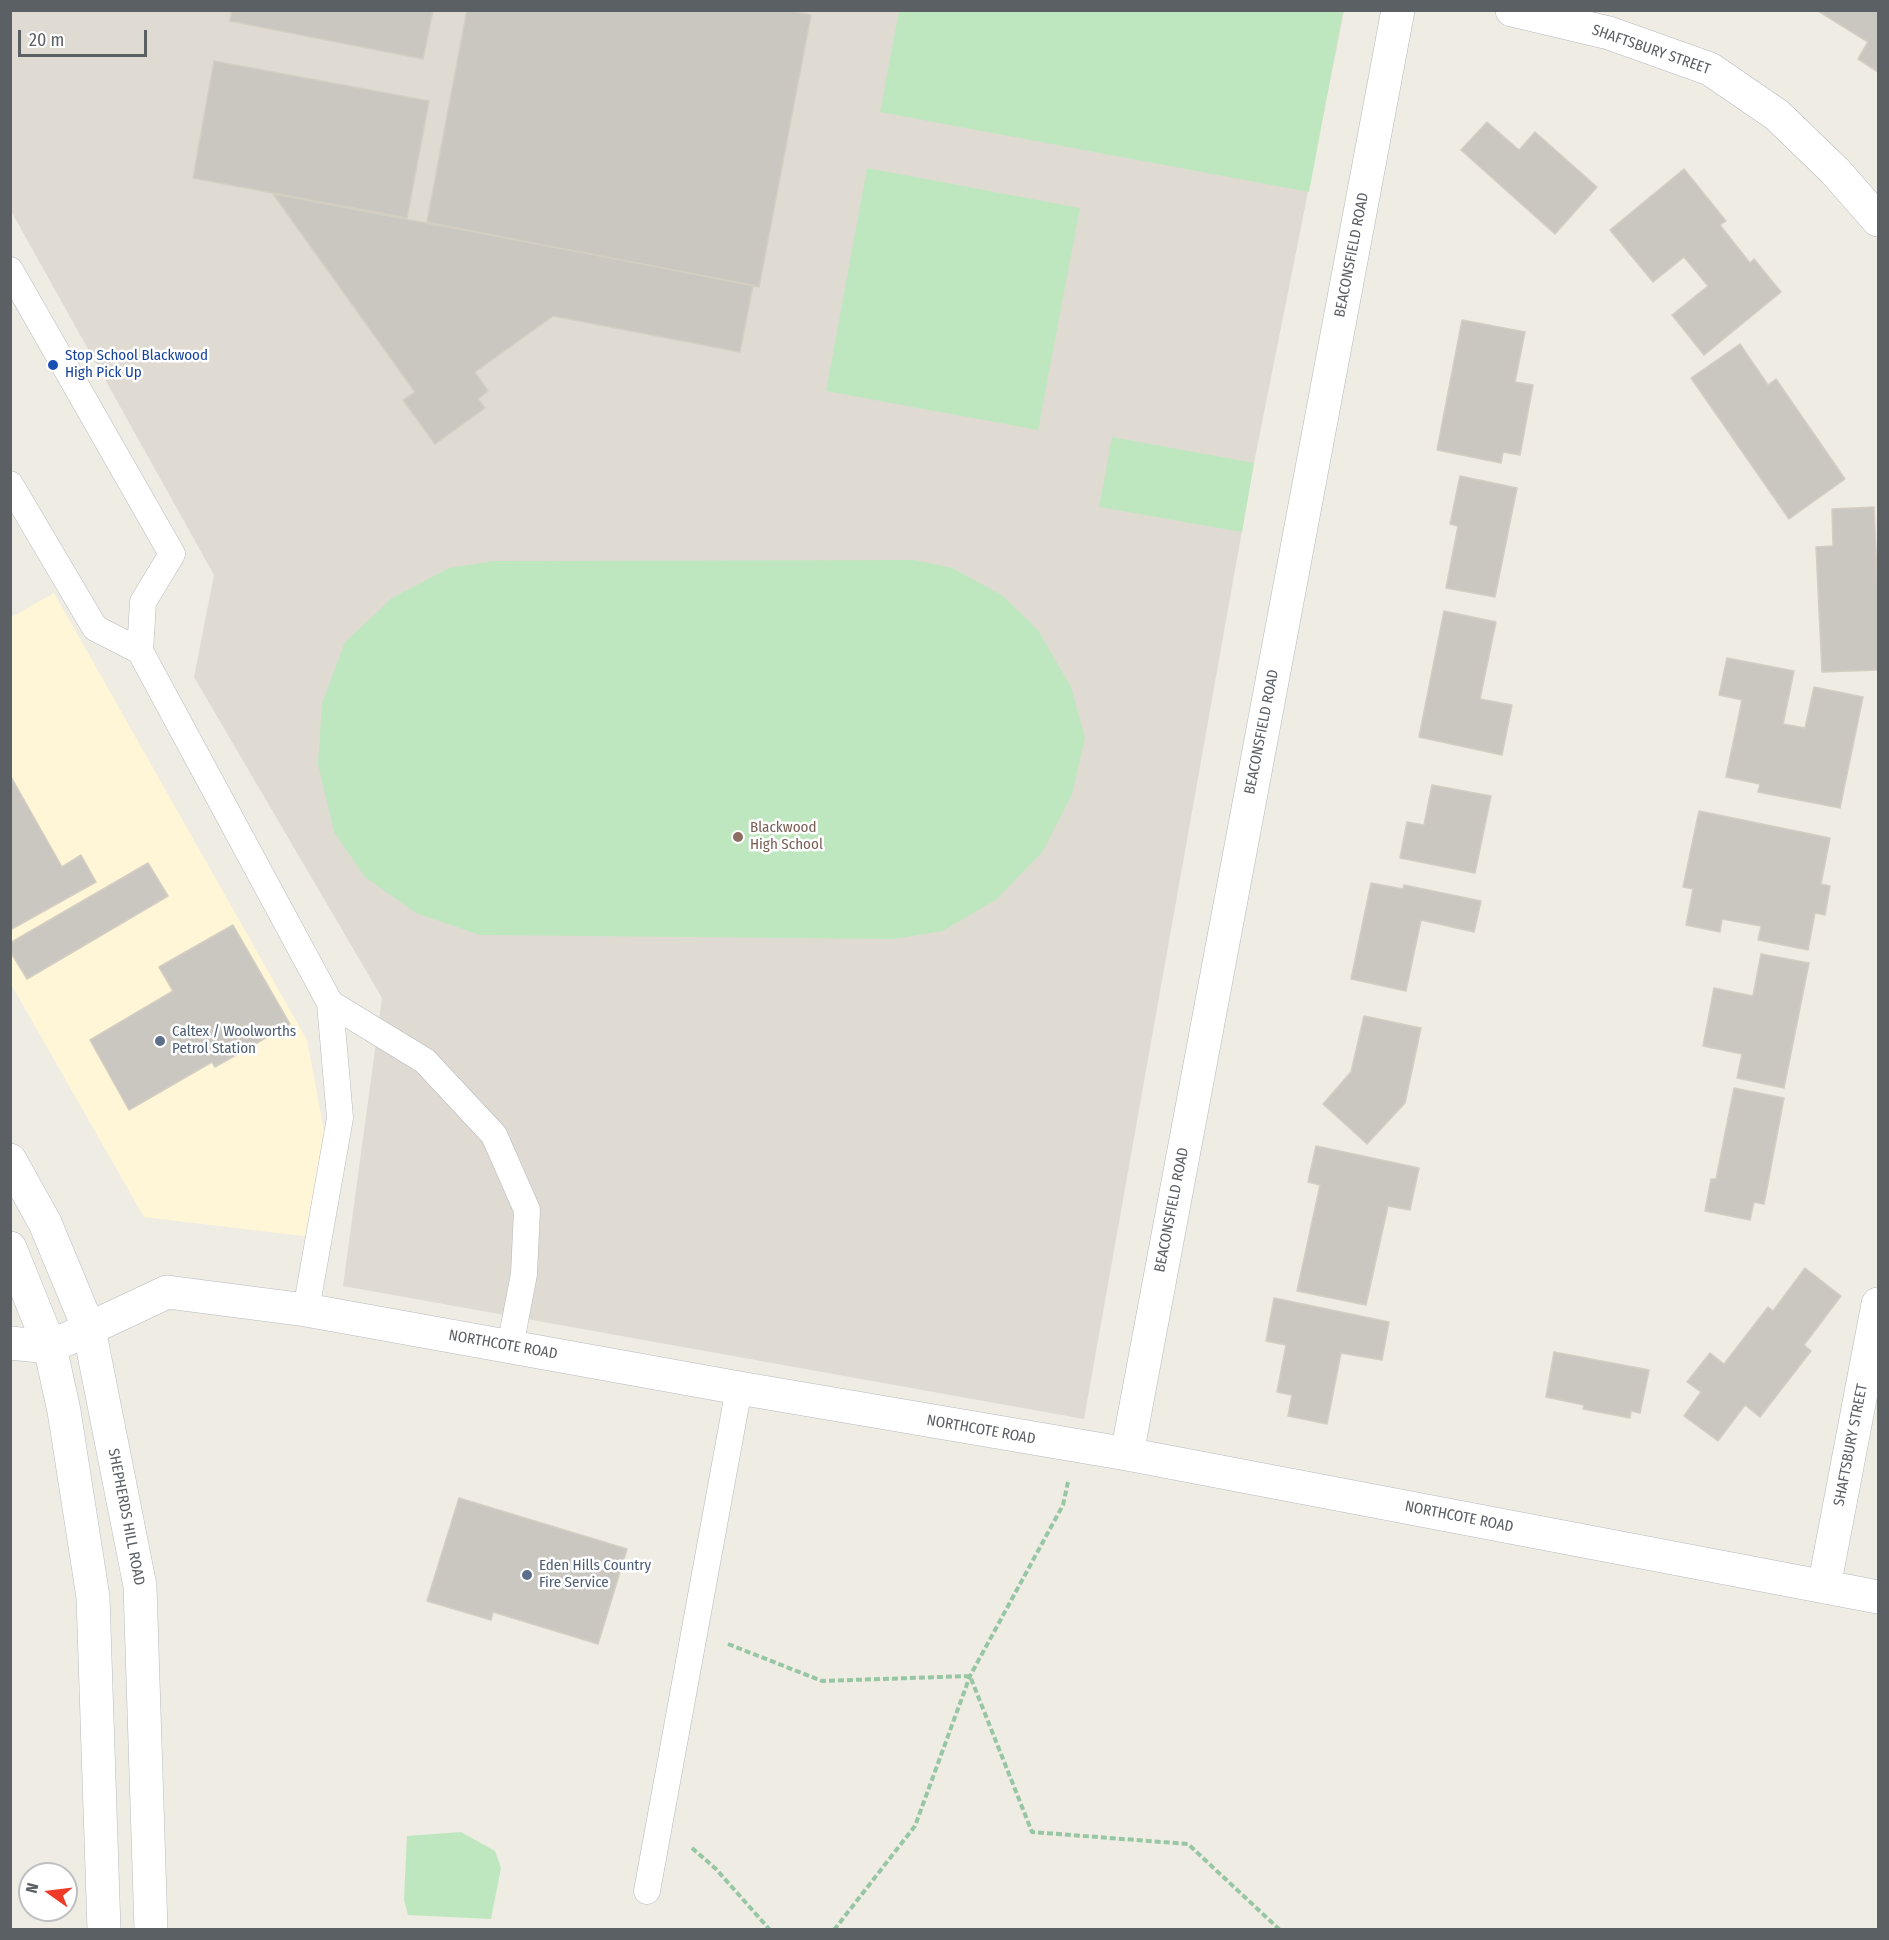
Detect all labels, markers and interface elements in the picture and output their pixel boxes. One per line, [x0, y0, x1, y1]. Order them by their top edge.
scale bar [21, 18, 150, 56]
street label: SHAFTSBURY STREET [1589, 21, 1713, 79]
text: 20 m [29, 29, 64, 51]
street label: BEACONSFIELD ROAD [1331, 191, 1373, 319]
place label: Stop School Blackwood High Pick Up [65, 347, 208, 382]
marker: Stop School Blackwood High Pick Up [46, 358, 60, 372]
street label: BEACONSFIELD ROAD [1241, 668, 1283, 796]
place label: Blackwood High School [750, 819, 823, 854]
marker: Blackwood High School [731, 830, 745, 844]
place label: Caltex / Woolworths Petrol Station [172, 1023, 296, 1058]
marker: Caltex / Woolworths Petrol Station [153, 1034, 167, 1048]
street label: BEACONSFIELD ROAD [1151, 1146, 1193, 1274]
street label: NORTHCOTE ROAD [447, 1327, 559, 1363]
street label: SHAFTSBURY STREET [1830, 1382, 1872, 1508]
street label: NORTHCOTE ROAD [925, 1412, 1037, 1448]
street label: SHEPHERDS HILL ROAD [104, 1447, 148, 1587]
street label: NORTHCOTE ROAD [1403, 1498, 1515, 1536]
place label: Eden Hills Country Fire Service [539, 1557, 651, 1592]
marker: Eden Hills Country Fire Service [520, 1568, 534, 1582]
north arrow [18, 1862, 78, 1922]
text: N [22, 1881, 42, 1895]

